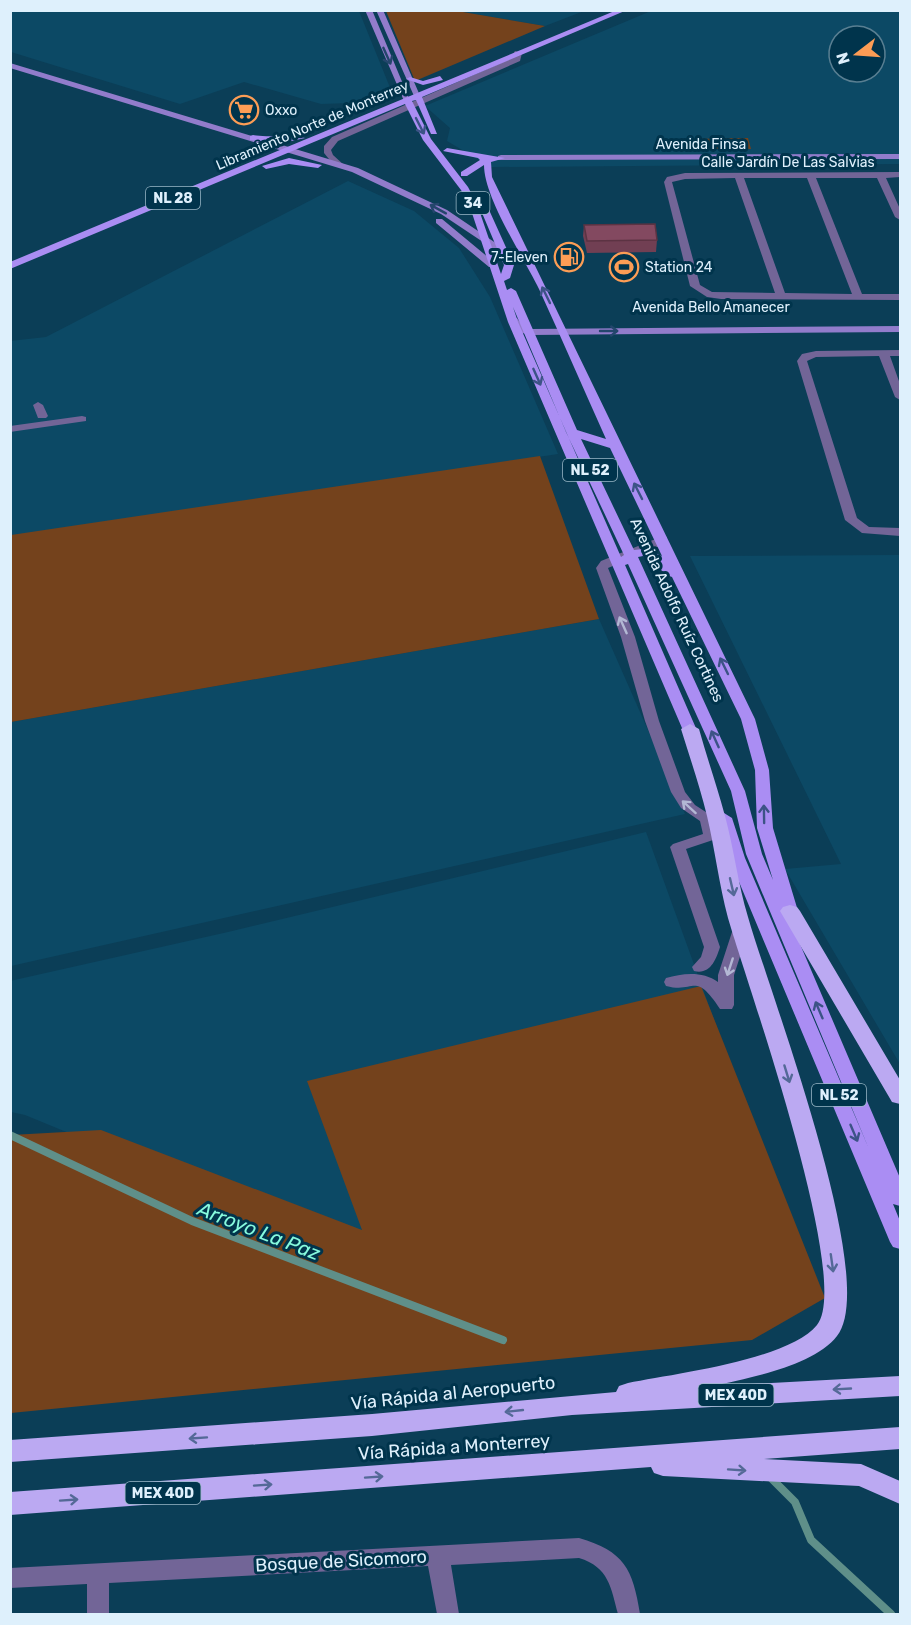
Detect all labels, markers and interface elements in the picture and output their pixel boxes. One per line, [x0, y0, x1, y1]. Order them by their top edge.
north arrow [827, 24, 887, 84]
one-way arrow [382, 46, 393, 64]
text: N [832, 50, 854, 67]
street label: Libramiento Norte de Monterrey [213, 77, 411, 174]
supermarket icon: Oxxo [228, 94, 260, 126]
place label: Oxxo [265, 102, 297, 119]
one-way arrow [415, 117, 426, 135]
street label: Avenida Finsa [656, 136, 746, 153]
street label: Calle Jardín De Las Salvias [701, 154, 875, 171]
road number: NL 28 [146, 187, 200, 209]
road number: 34 [456, 192, 490, 214]
one-way arrow [430, 203, 447, 215]
fuel station icon: 7-Eleven [553, 241, 585, 273]
place label: 7-Eleven [491, 249, 548, 266]
sports icon: Station 24 [608, 251, 640, 283]
place label: Station 24 [645, 259, 713, 276]
one-way arrow [540, 287, 552, 305]
street label: Avenida Bello Amanecer [632, 299, 790, 316]
one-way arrow [599, 325, 619, 337]
one-way arrow [532, 368, 543, 386]
road number: NL 52 [563, 459, 617, 481]
one-way arrow [631, 482, 643, 500]
street label: Avenida Adolfo Ruíz Cortines [626, 515, 728, 705]
one-way arrow [617, 617, 628, 635]
one-way arrow [718, 657, 730, 675]
one-way arrow [708, 730, 720, 748]
one-way arrow [682, 800, 697, 814]
one-way arrow [759, 805, 770, 825]
one-way arrow [726, 877, 738, 896]
one-way arrow [723, 957, 734, 976]
one-way arrow [813, 1001, 824, 1020]
one-way arrow [782, 1064, 793, 1083]
road number: NL 52 [812, 1084, 866, 1106]
one-way arrow [849, 1123, 860, 1141]
water label: Arroyo La Paz [193, 1196, 324, 1265]
one-way arrow [827, 1252, 838, 1272]
street label: Vía Rápida al Aeropuerto [350, 1371, 556, 1415]
road number: MEX 40D [698, 1384, 774, 1406]
one-way arrow [833, 1384, 853, 1395]
one-way arrow [505, 1406, 525, 1417]
street label: Vía Rápida a Monterrey [357, 1429, 551, 1465]
one-way arrow [188, 1433, 208, 1444]
one-way arrow [727, 1465, 747, 1476]
one-way arrow [363, 1471, 383, 1482]
one-way arrow [253, 1479, 273, 1490]
road number: MEX 40D [126, 1482, 201, 1504]
one-way arrow [58, 1494, 78, 1505]
street label: Bosque de Sicomoro [255, 1546, 427, 1576]

